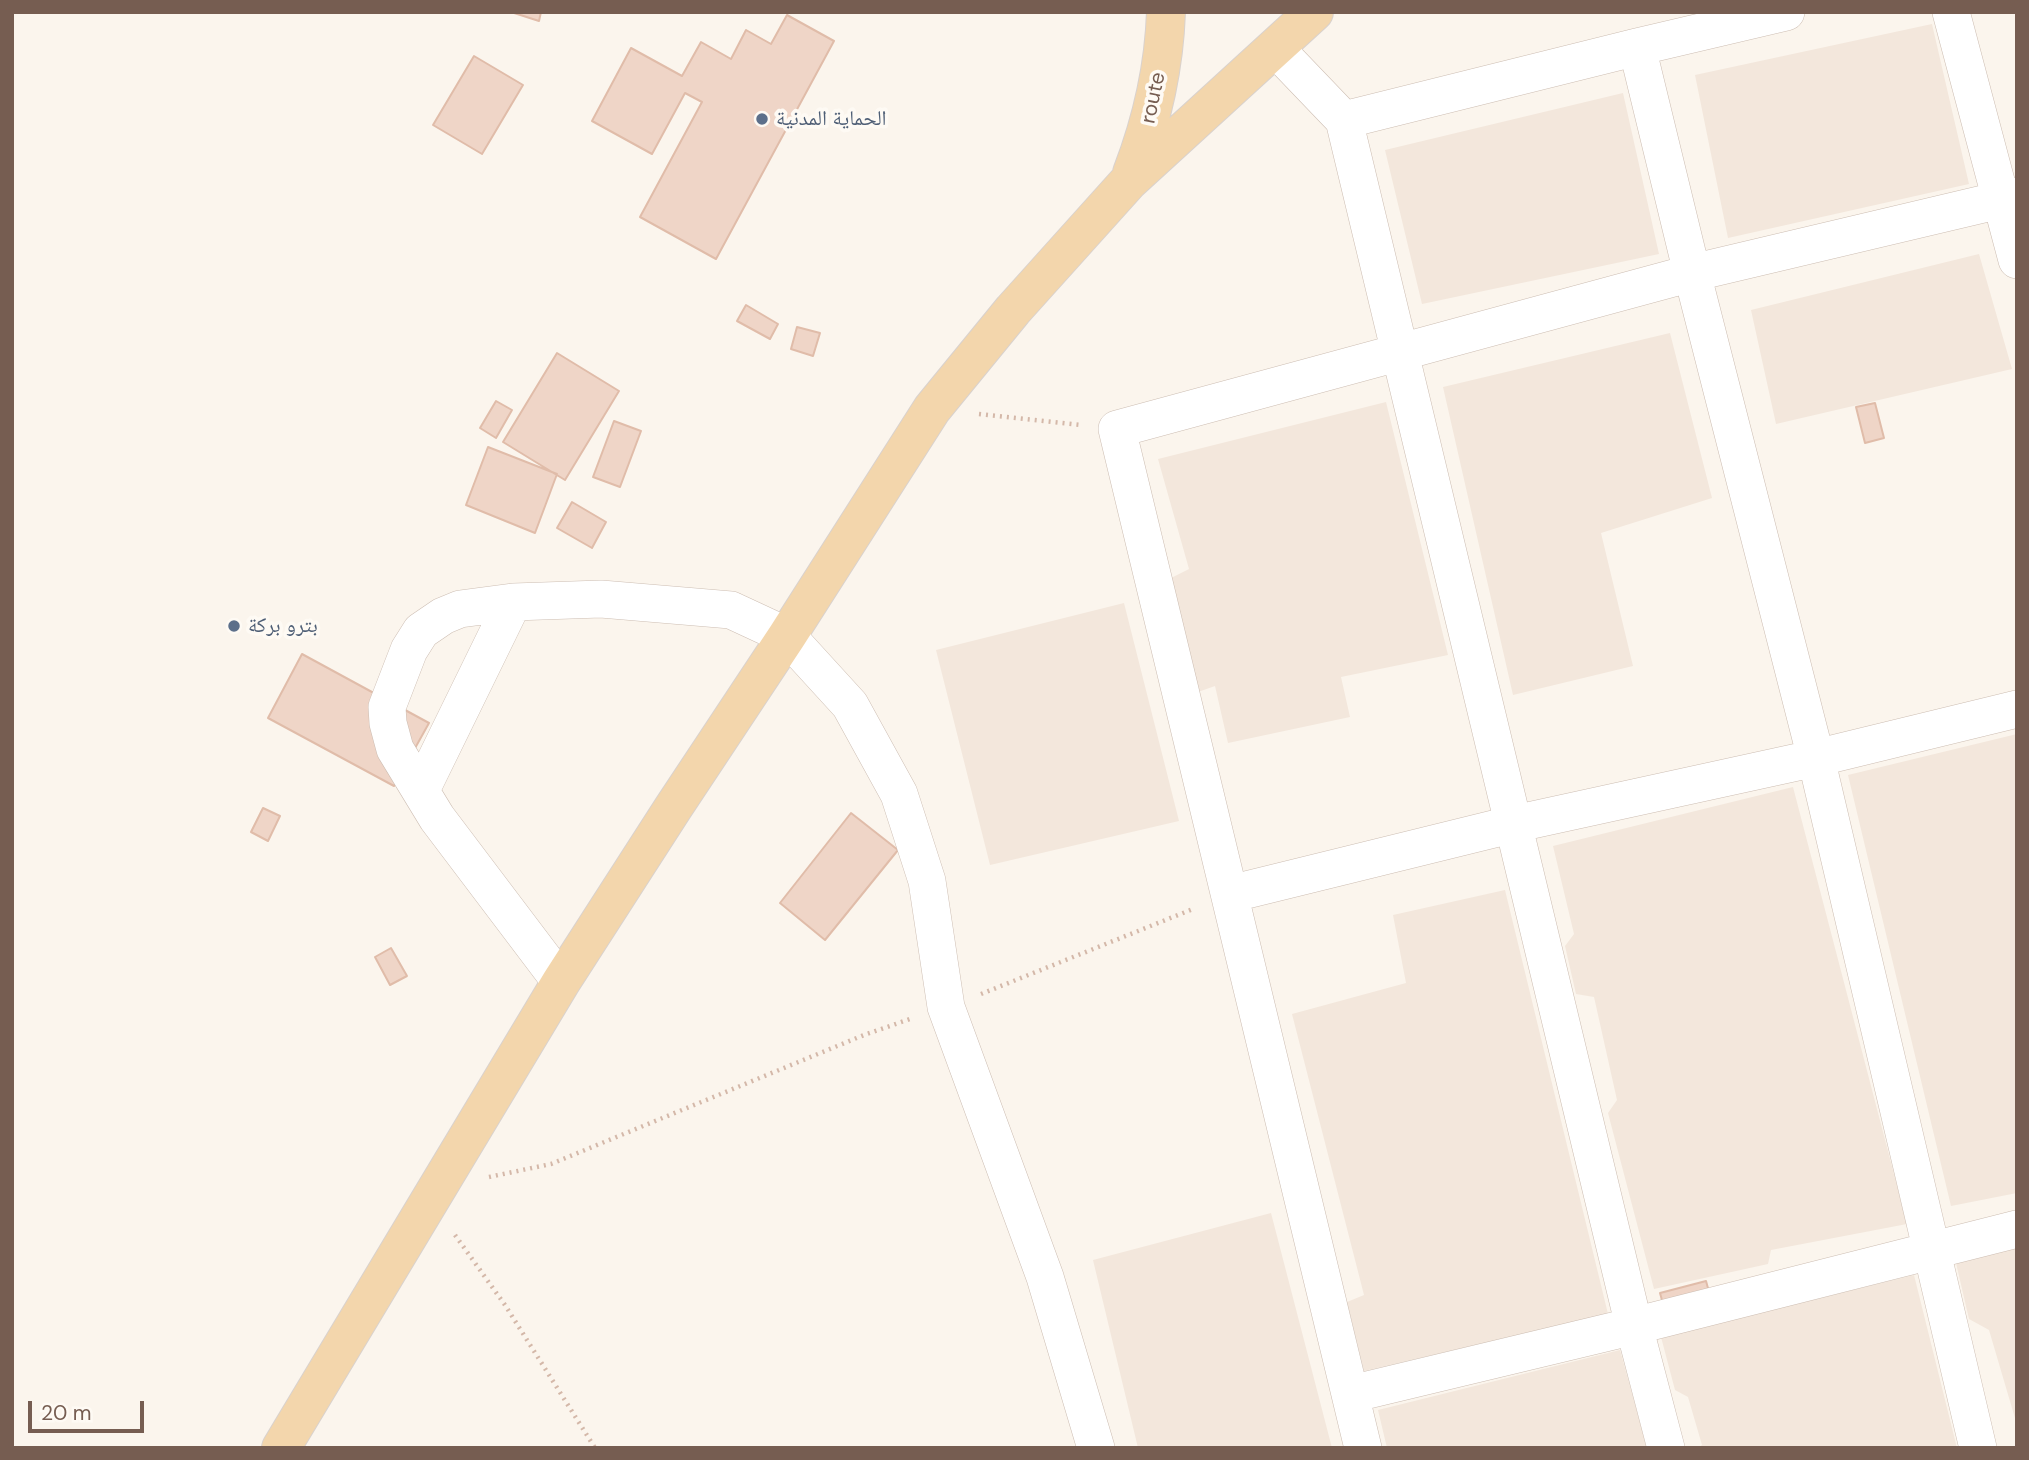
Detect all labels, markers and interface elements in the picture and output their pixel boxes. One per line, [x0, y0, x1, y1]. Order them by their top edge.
street label: route [1136, 70, 1172, 126]
place label: الحماية المدنية [776, 106, 887, 132]
marker: الحماية المدنية [754, 111, 770, 127]
place label: بترو بركة [248, 613, 318, 639]
marker: بترو بركة [226, 618, 242, 634]
scale bar [32, 1386, 147, 1430]
text: 20 m [41, 1399, 92, 1427]

